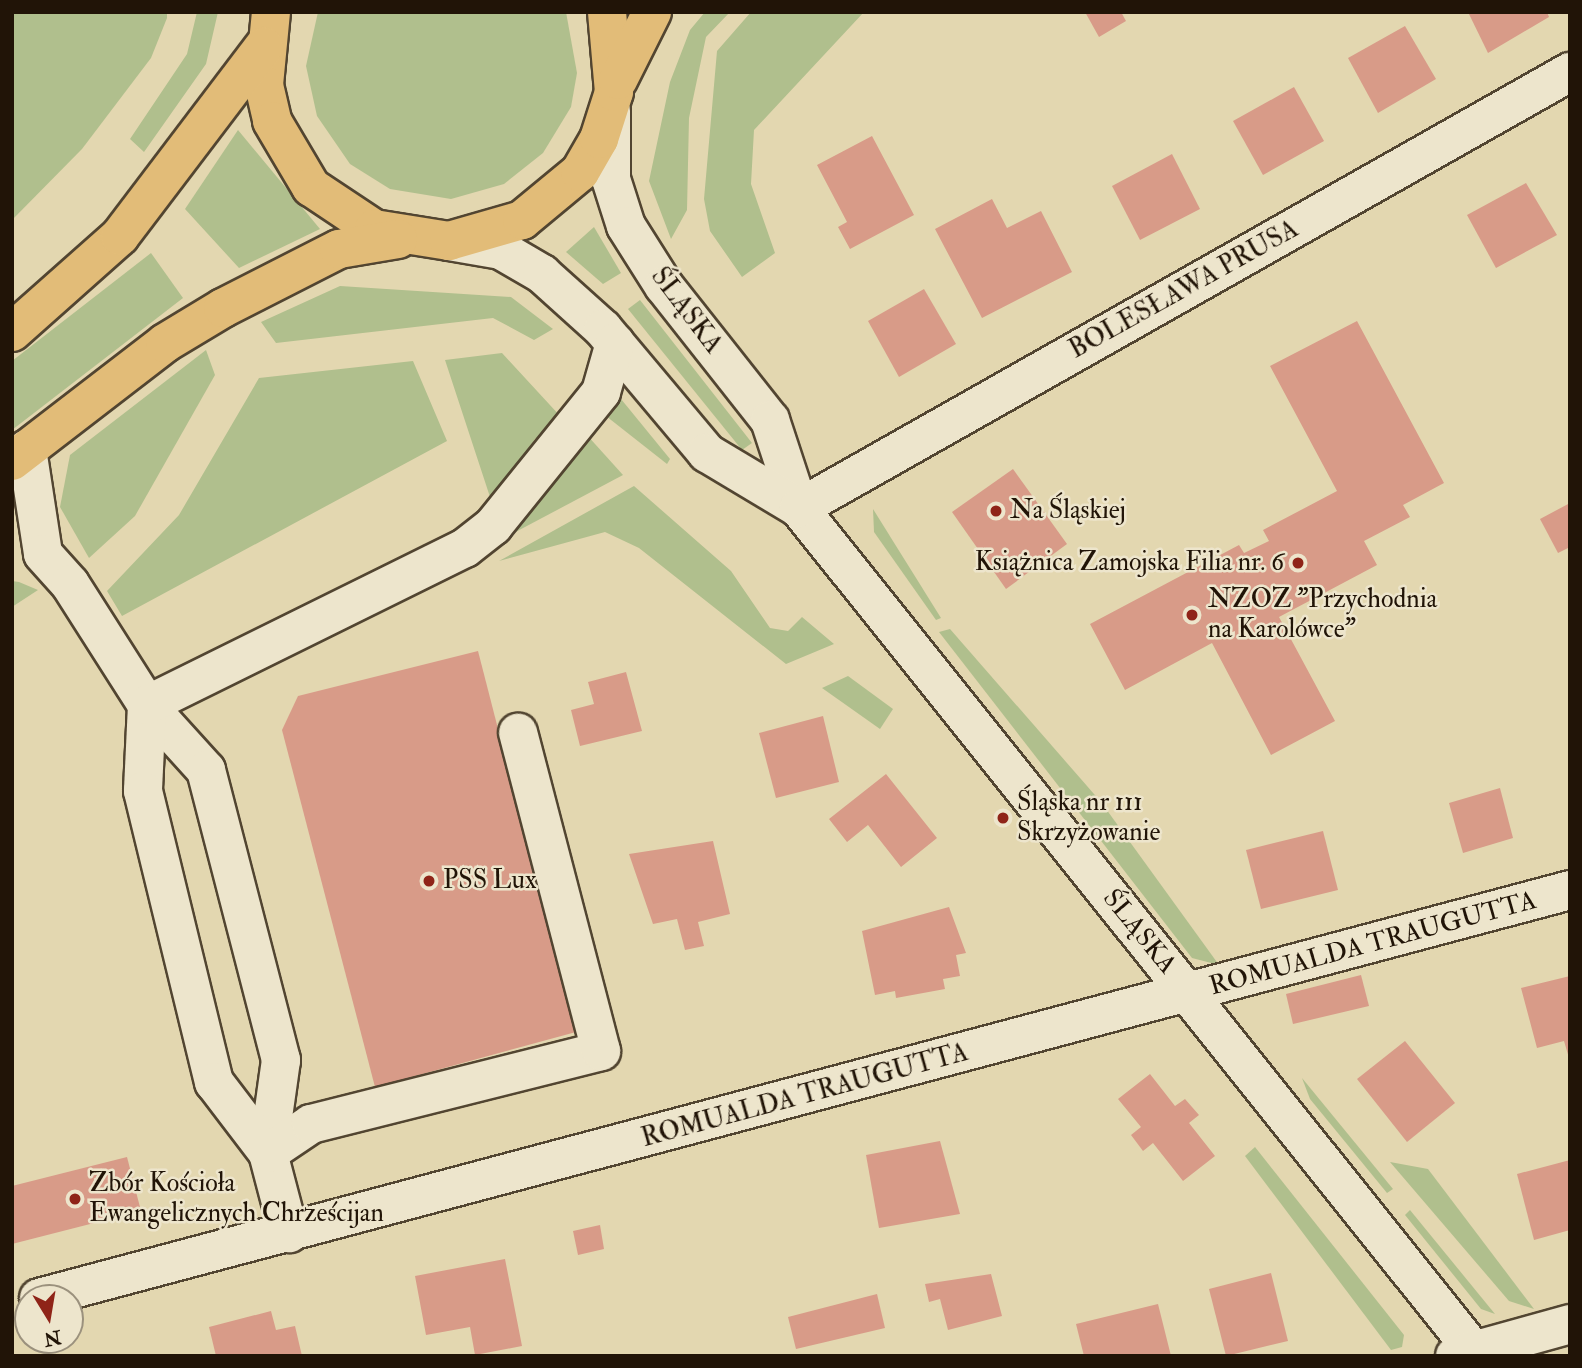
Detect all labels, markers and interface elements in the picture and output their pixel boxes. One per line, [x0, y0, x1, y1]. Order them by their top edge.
street label: BOLESŁAWA PRUSA [1064, 214, 1304, 366]
street label: ŚLĄSKA [644, 262, 728, 360]
place label: Na Śląskiej [1010, 495, 1126, 527]
marker: Na Śląskiej [988, 503, 1004, 519]
place label: Książnica Zamojska Filia nr. 6 [975, 547, 1284, 579]
marker: Książnica Zamojska Filia nr. 6 [1290, 555, 1306, 571]
place label: NZOZ "Przychodnia na Karolówce" [1208, 584, 1437, 646]
marker: NZOZ "Przychodnia na Karolówce" [1182, 605, 1202, 625]
place label: Śląska nr 111 Skrzyżowanie [1017, 787, 1160, 848]
marker: Śląska nr 111 Skrzyżowanie [995, 810, 1011, 826]
place label: PSS Lux [443, 865, 536, 897]
marker: PSS Lux [421, 873, 437, 889]
street label: ŚLĄSKA [1096, 884, 1182, 980]
street label: ROMUALDA TRAUGUTTA [1206, 885, 1540, 1003]
street label: ROMUALDA TRAUGUTTA [638, 1037, 972, 1155]
place label: Zbór Kościoła Ewangelicznych Chrześcijan [89, 1168, 384, 1230]
marker: Zbór Kościoła Ewangelicznych Chrześcijan [67, 1191, 83, 1207]
north arrow [14, 1284, 84, 1354]
text: N [42, 1324, 63, 1351]

